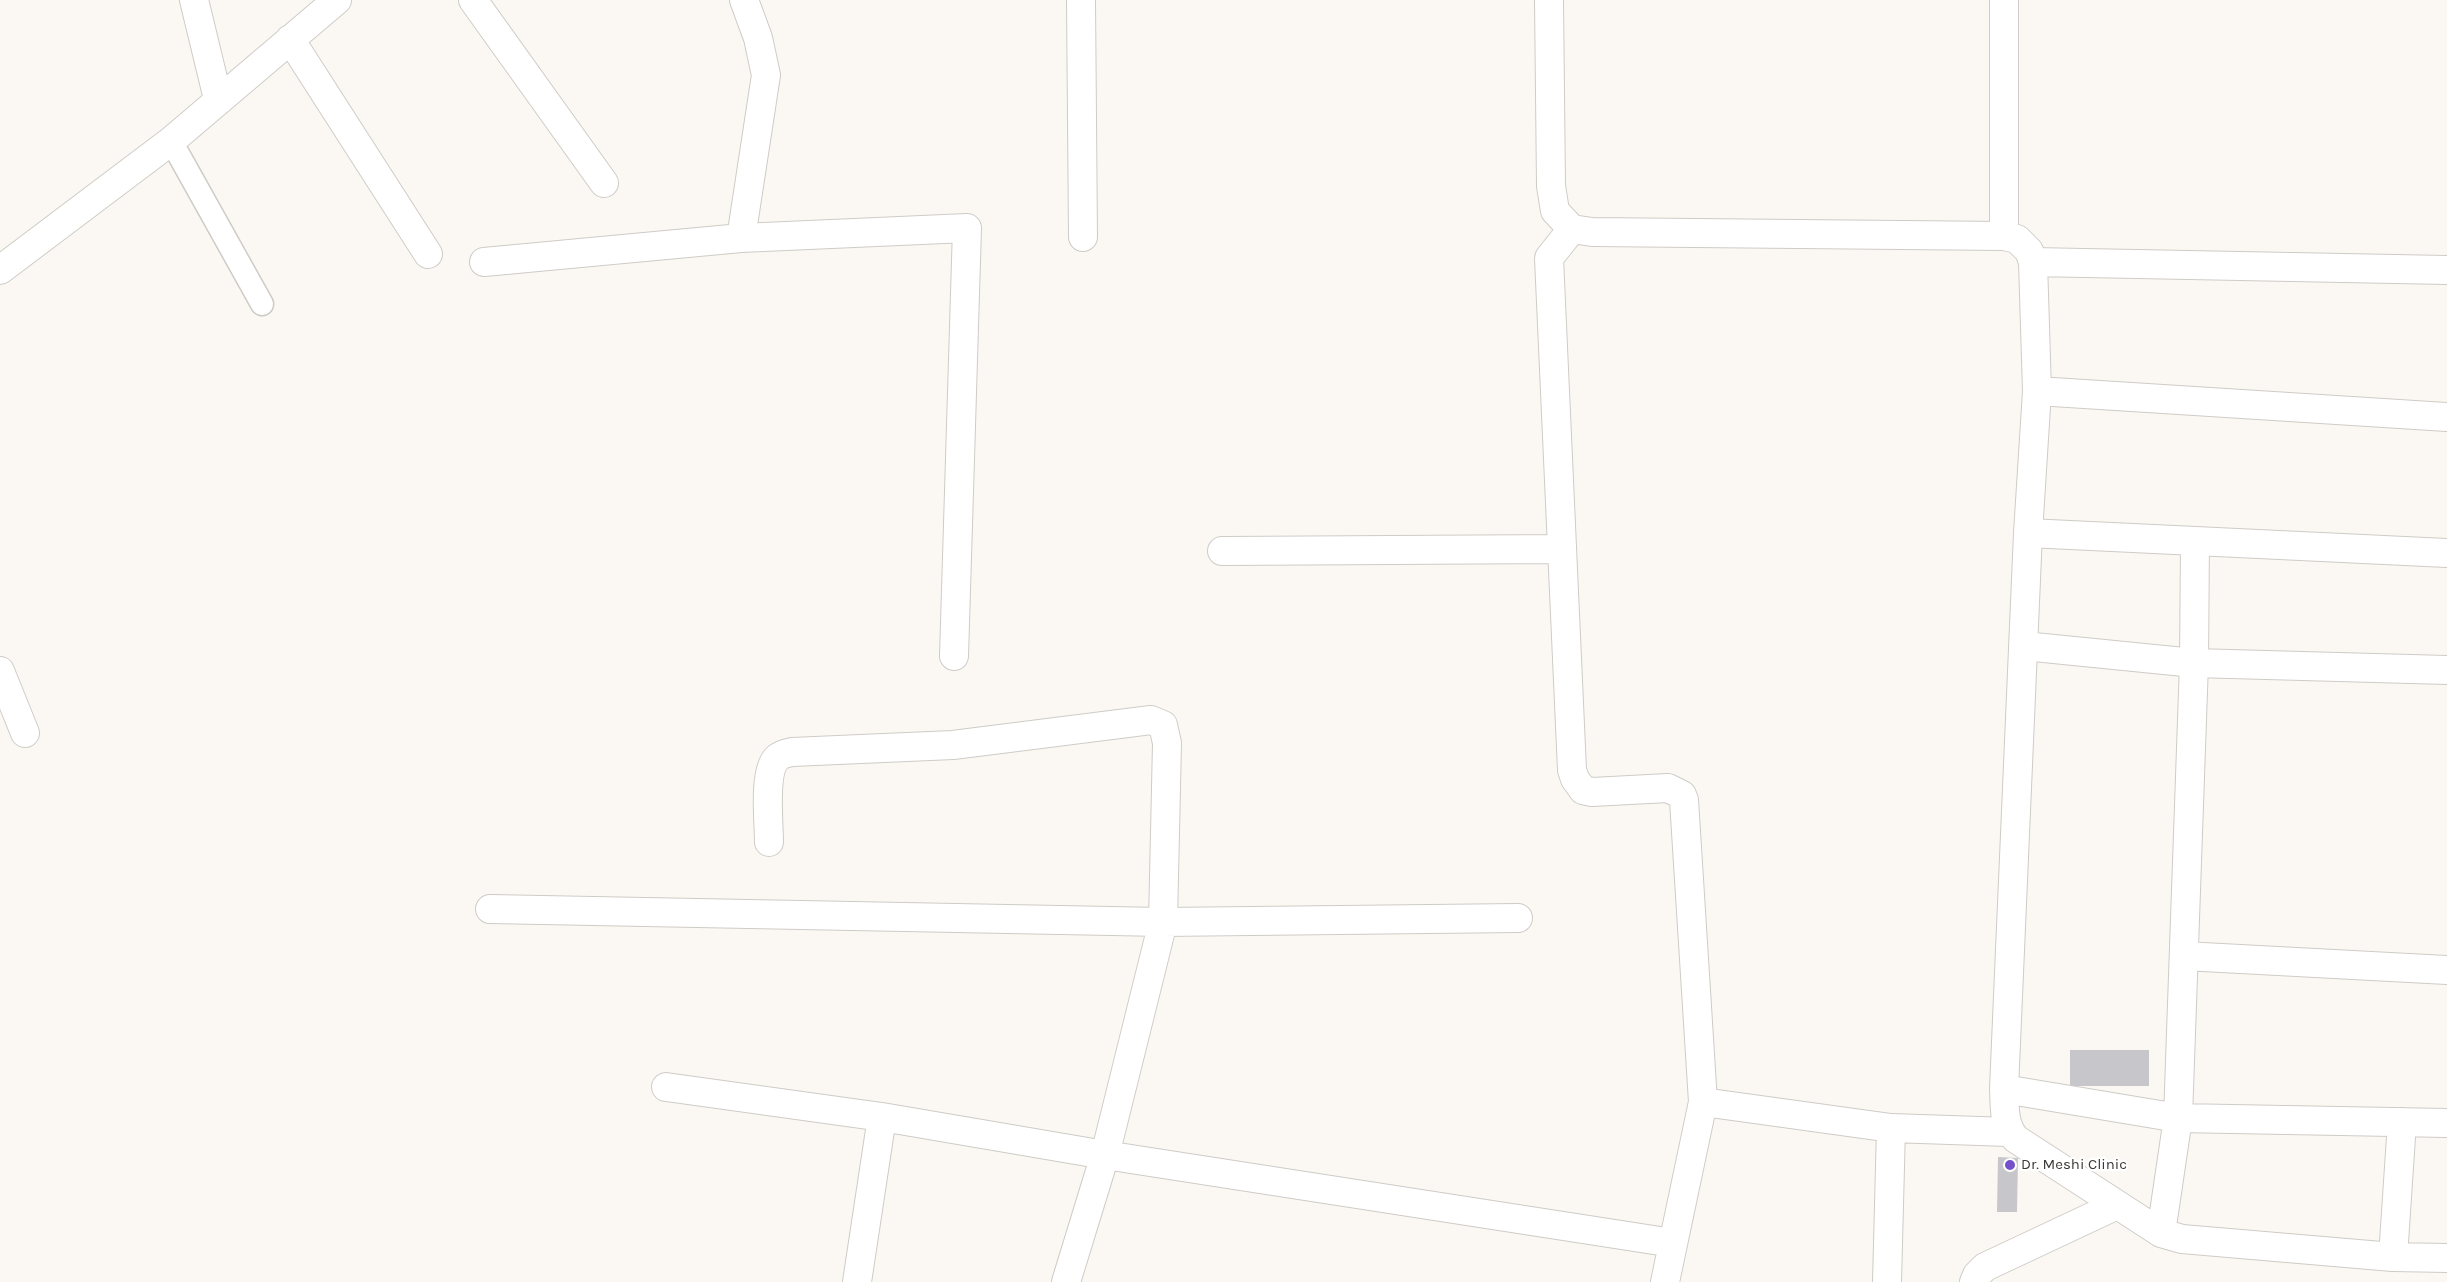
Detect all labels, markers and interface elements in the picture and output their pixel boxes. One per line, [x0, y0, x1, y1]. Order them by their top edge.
place label: Dr. Meshi Clinic [2021, 1156, 2127, 1174]
marker: Dr. Meshi Clinic [2003, 1158, 2017, 1172]

